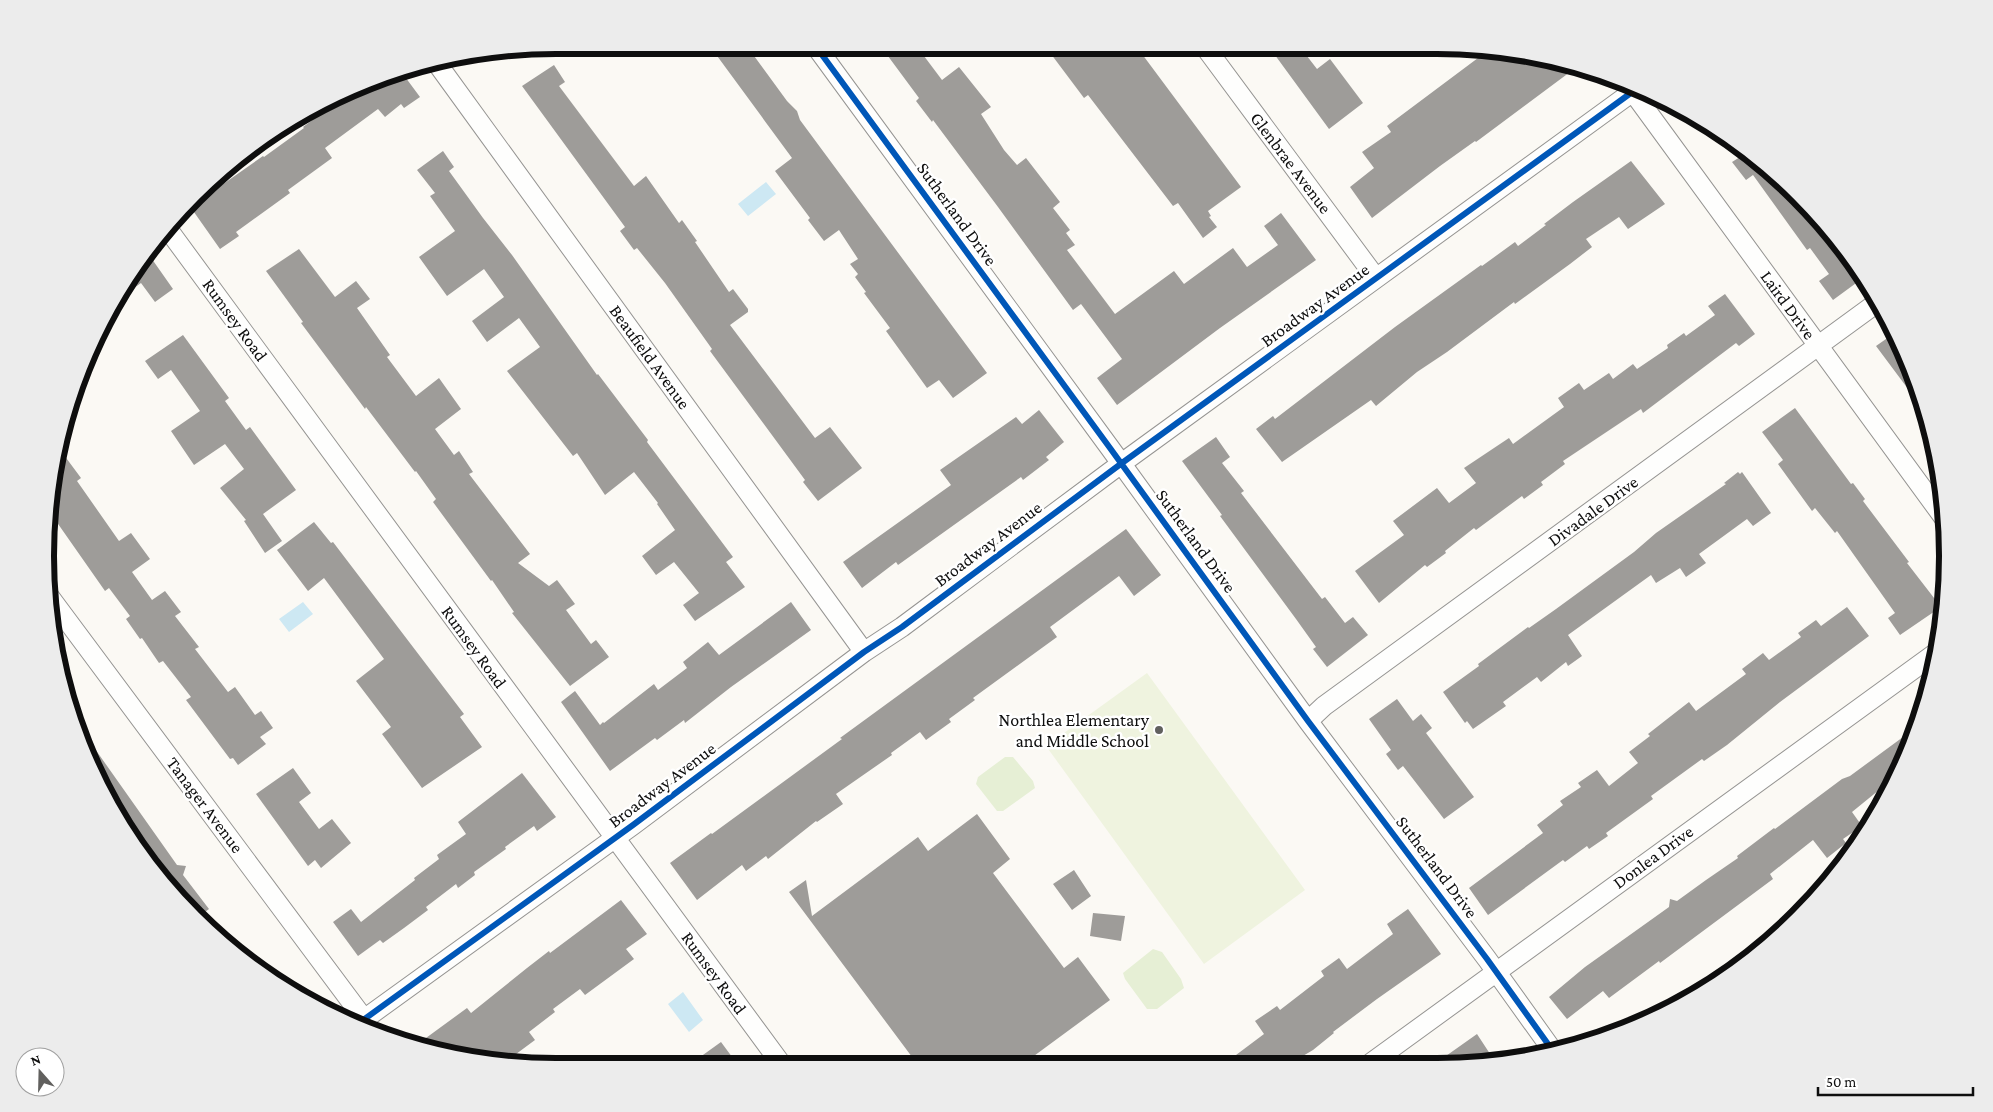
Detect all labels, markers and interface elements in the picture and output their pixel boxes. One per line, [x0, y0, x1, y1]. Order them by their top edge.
street label: Glenbrae Avenue [1246, 108, 1336, 218]
street label: Sutherland Drive [913, 159, 1001, 269]
street label: Broadway Avenue [1257, 259, 1373, 351]
street label: Laird Drive [1756, 267, 1820, 343]
street label: Rumsey Road [198, 275, 272, 365]
street label: Beaufield Avenue [606, 301, 695, 413]
street label: Divadale Drive [1544, 472, 1642, 550]
street label: Sutherland Drive [1152, 486, 1240, 596]
street label: Broadway Avenue [931, 497, 1045, 591]
street label: Rumsey Road [437, 602, 511, 692]
place label: Northlea Elementary and Middle School [999, 710, 1150, 751]
marker: Northlea Elementary and Middle School [1153, 724, 1165, 736]
street label: Broadway Avenue [605, 738, 719, 832]
street label: Tanager Avenue [162, 753, 248, 857]
street label: Sutherland Drive [1392, 812, 1482, 922]
street label: Donlea Drive [1609, 821, 1697, 893]
street label: Rumsey Road [677, 928, 751, 1018]
north arrow [15, 1047, 65, 1097]
text: N [28, 1050, 43, 1069]
scale bar [1818, 1064, 1973, 1096]
text: 50 m [1826, 1074, 1856, 1090]

